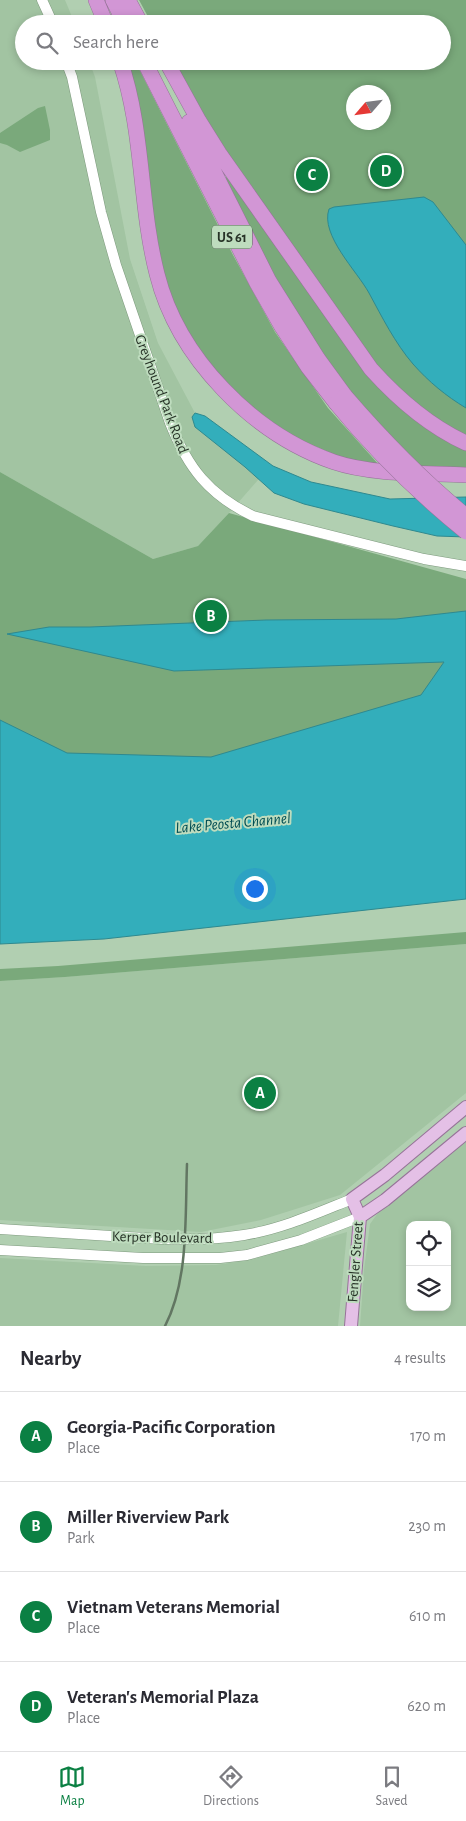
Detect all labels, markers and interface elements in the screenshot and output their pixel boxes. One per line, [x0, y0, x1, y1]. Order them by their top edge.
search box [15, 15, 451, 70]
icon: search [33, 29, 61, 57]
text: Search here [73, 33, 159, 52]
north arrow [346, 85, 391, 130]
pin: D [370, 152, 402, 190]
pin: C [296, 156, 328, 194]
road number: US 61 [212, 226, 252, 248]
street label: Greyhound Park Road [132, 333, 191, 456]
pin: B [195, 597, 227, 635]
water label: Lake Peosta Channel [175, 810, 292, 836]
your location [242, 876, 268, 902]
pin: A [244, 1074, 276, 1112]
street label: Fengler Street [345, 1221, 366, 1303]
map controls [406, 1221, 451, 1311]
button: locate [406, 1221, 451, 1266]
street label: Kerper Boulevard [112, 1229, 213, 1246]
button: layers [406, 1266, 451, 1311]
text: Nearby [20, 1348, 81, 1369]
text: 4 results [394, 1350, 446, 1366]
text: Georgia-Pacific Corporation [67, 1418, 276, 1437]
text: A [31, 1428, 41, 1444]
text: 170 m [410, 1428, 446, 1444]
text: Place [67, 1440, 100, 1456]
text: Miller Riverview Park [67, 1508, 229, 1527]
text: B [31, 1518, 41, 1534]
text: 230 m [408, 1518, 446, 1534]
text: Park [67, 1530, 95, 1546]
text: Vietnam Veterans Memorial [67, 1598, 280, 1617]
text: C [32, 1608, 40, 1624]
text: 610 m [409, 1608, 446, 1624]
text: Place [67, 1620, 100, 1636]
text: Veteran's Memorial Plaza [67, 1688, 259, 1707]
text: D [31, 1698, 41, 1714]
text: 620 m [407, 1698, 446, 1714]
text: Place [67, 1710, 100, 1726]
tab: Map [58, 1763, 86, 1810]
tab: Directions [203, 1763, 259, 1810]
tab: Saved [376, 1763, 408, 1810]

